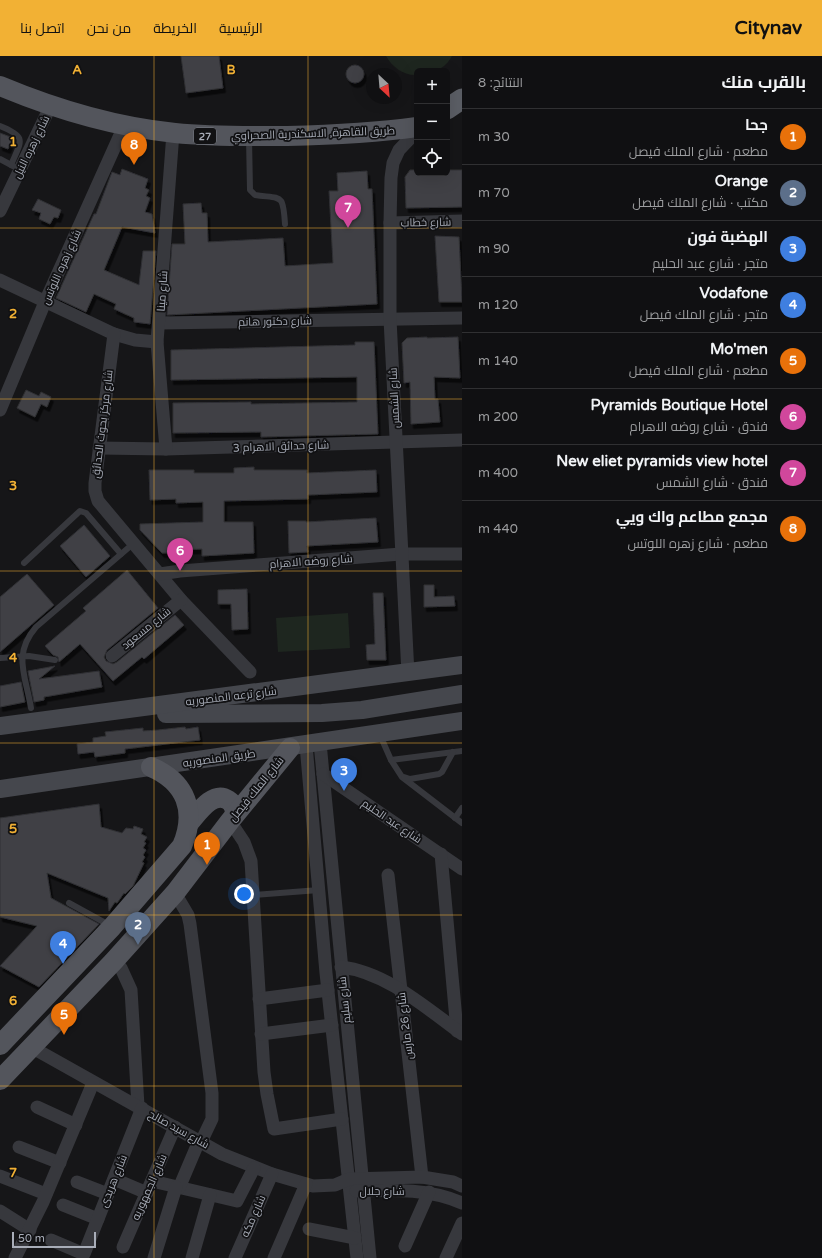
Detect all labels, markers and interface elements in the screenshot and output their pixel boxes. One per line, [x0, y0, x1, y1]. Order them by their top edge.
text: Citynav [735, 17, 802, 39]
text: اتصل بنا [20, 20, 65, 37]
text: من نحن [87, 20, 131, 37]
text: الخريطة [153, 20, 197, 37]
text: الرئيسية [219, 20, 263, 37]
text: A [72, 62, 82, 78]
text: B [226, 62, 236, 78]
north arrow [366, 68, 402, 104]
map controls [414, 68, 450, 176]
button: + [414, 68, 450, 104]
text: بالقرب منك [721, 72, 806, 93]
text: النتائج: 8 [478, 75, 523, 91]
button: − [414, 104, 450, 140]
street label: شارع زهره النيل [11, 114, 53, 181]
text: جحا [745, 116, 768, 134]
street label: طريق القاهرة, الاسكندرية الصحراوي [231, 124, 395, 145]
road number: 27 [194, 128, 216, 144]
text: 30 m [478, 129, 510, 145]
text: 1 [789, 129, 797, 145]
pin: 8 [121, 132, 147, 165]
text: 1 [9, 134, 17, 150]
button: locate [414, 140, 450, 176]
text: مطعم · شارع الملك فيصل [629, 144, 768, 160]
text: Orange [715, 172, 768, 190]
text: 70 m [478, 185, 510, 201]
text: 2 [789, 185, 797, 201]
pin: 7 [335, 195, 361, 228]
text: مكتب · شارع الملك فيصل [632, 195, 768, 211]
street label: شارع خطاب [401, 216, 451, 230]
street label: شارع زهره اللوتس [39, 228, 85, 307]
text: الهضبة فون [687, 228, 768, 246]
text: 90 m [478, 241, 510, 257]
text: 3 [789, 241, 797, 257]
text: متجر · شارع عبد الحليم [652, 256, 768, 272]
street label: شارع مينا [155, 270, 171, 312]
text: Vodafone [700, 284, 768, 302]
text: 120 m [478, 297, 518, 313]
text: 4 [789, 297, 797, 313]
text: 2 [9, 306, 17, 322]
text: متجر · شارع الملك فيصل [640, 307, 768, 323]
street label: شارع دكتور هانم [238, 314, 312, 330]
text: Mo'men [710, 340, 768, 358]
text: 140 m [478, 353, 518, 369]
text: 5 [789, 353, 797, 369]
text: مطعم · شارع الملك فيصل [629, 363, 768, 379]
street label: شارع الشمس [386, 367, 404, 429]
street label: شارع مركز بحوث الحدائق [89, 369, 117, 479]
text: Pyramids Boutique Hotel [591, 396, 768, 414]
text: 200 m [478, 409, 518, 425]
text: 6 [789, 409, 797, 425]
text: فندق · شارع روضه الاهرام [630, 419, 768, 435]
street label: شارع حدائق الاهرام 3 [233, 438, 329, 456]
text: New eliet pyramids view hotel [556, 452, 768, 470]
text: 400 m [478, 465, 518, 481]
text: 7 [789, 465, 797, 481]
text: فندق · شارع الشمس [656, 475, 768, 491]
text: 3 [9, 478, 17, 494]
text: مجمع مطاعم واك ويي [616, 508, 768, 526]
text: 440 m [478, 521, 518, 537]
text: 8 [789, 521, 797, 537]
text: مطعم · شارع زهره اللوتس [627, 536, 768, 552]
pin: 6 [167, 538, 193, 571]
street label: شارع روضه الاهرام [269, 552, 353, 572]
street label: شارع مسعود [119, 605, 174, 653]
text: 4 [9, 650, 18, 666]
street label: شارع ترعه المنصوريه [185, 684, 277, 710]
street label: طريق المنصوريه [182, 747, 256, 770]
street label: شارع الملك فيصل [226, 754, 287, 825]
pin: 3 [331, 758, 357, 791]
street label: شارع عبد الحليم [359, 797, 424, 847]
text: 5 [9, 821, 17, 837]
pin: 1 [194, 832, 220, 865]
your location [234, 884, 254, 904]
pin: 2 [125, 912, 151, 945]
pin: 4 [50, 931, 76, 964]
street label: شارع سليم [336, 976, 354, 1024]
street label: شارع 26 مارس [395, 992, 417, 1060]
text: 6 [9, 993, 17, 1009]
pin: 5 [51, 1002, 77, 1035]
street label: شارع سيد صالح [146, 1107, 211, 1152]
street label: شارع الجمهوريه [129, 1152, 171, 1223]
street label: شارع هريدى [97, 1153, 131, 1210]
text: 7 [9, 1165, 17, 1181]
street label: شارع جلال [360, 1185, 404, 1199]
street label: شارع مكه [238, 1193, 269, 1240]
scale bar [12, 1230, 96, 1249]
text: 50 m [18, 1232, 45, 1245]

